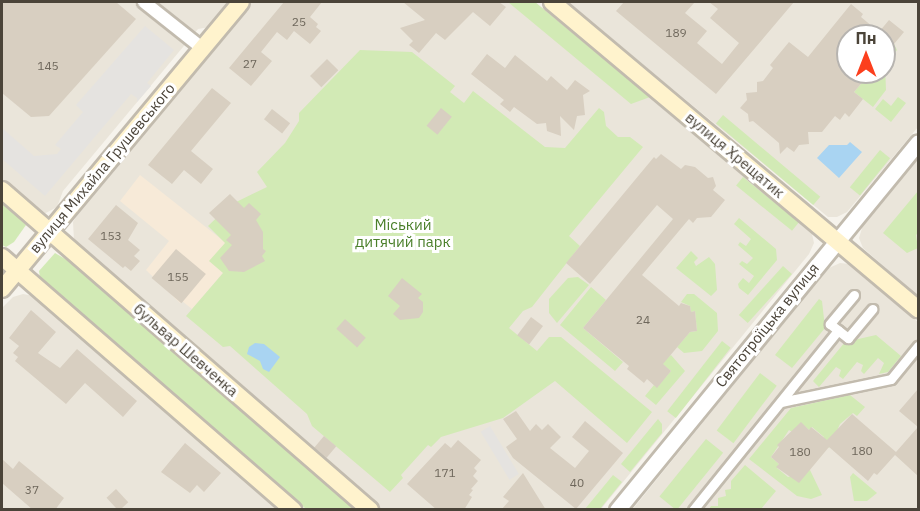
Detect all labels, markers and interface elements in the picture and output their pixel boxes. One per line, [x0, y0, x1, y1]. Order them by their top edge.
house number: 25 [292, 15, 306, 29]
north arrow [836, 24, 896, 84]
house number: 189 [665, 26, 687, 40]
text: Пн [855, 28, 877, 48]
house number: 27 [243, 57, 257, 71]
house number: 145 [37, 59, 59, 73]
street label: вулиця Михайла Грушевського [26, 79, 178, 257]
street label: вулиця Хрещатик [682, 108, 788, 202]
park label: Міський дитячий парк [355, 215, 451, 250]
house number: 153 [100, 229, 122, 243]
street label: Святотроїцька вулиця [711, 259, 823, 391]
house number: 155 [167, 270, 189, 284]
street label: бульвар Шевченка [130, 300, 242, 400]
house number: 24 [636, 313, 650, 327]
house number: 180 [851, 444, 873, 458]
house number: 180 [789, 445, 811, 459]
house number: 171 [434, 466, 456, 480]
house number: 40 [570, 476, 584, 490]
house number: 37 [25, 483, 39, 497]

